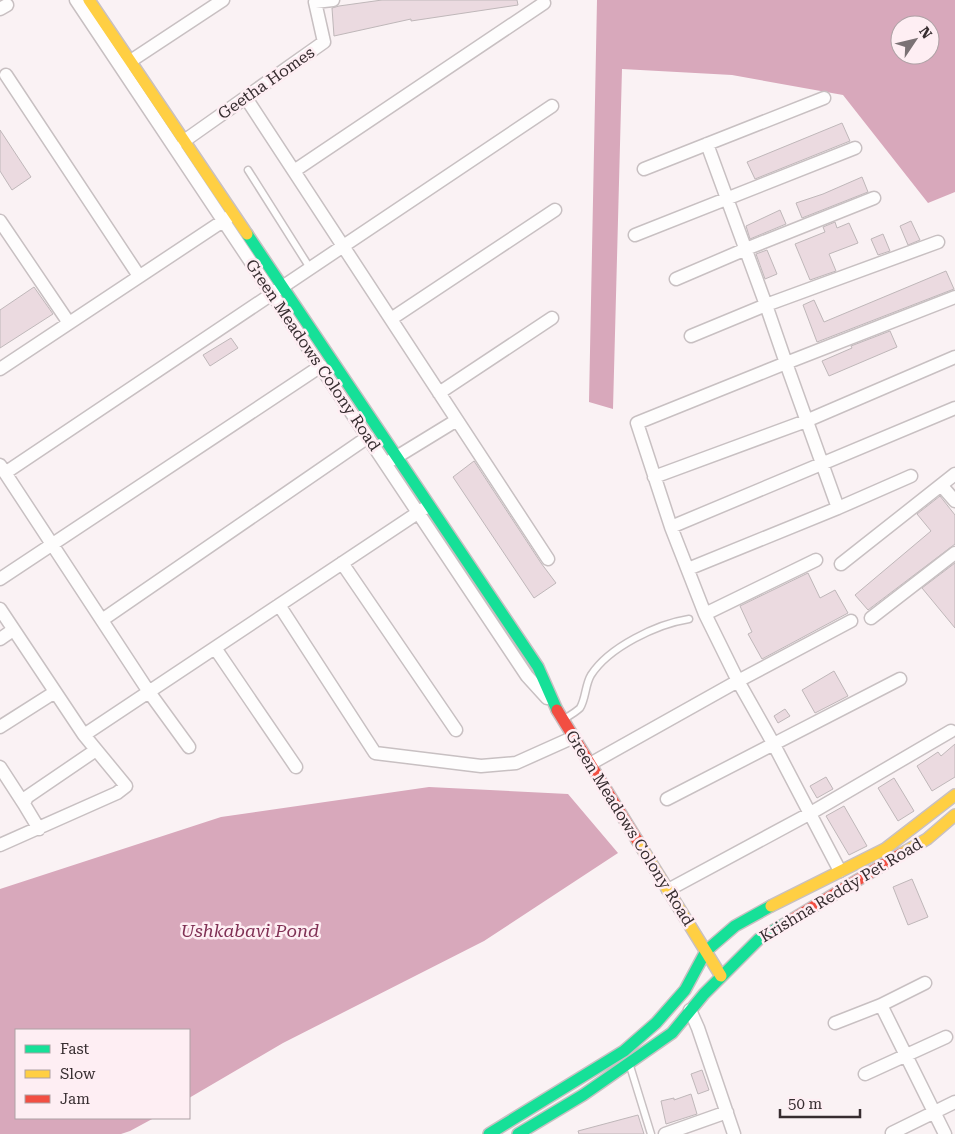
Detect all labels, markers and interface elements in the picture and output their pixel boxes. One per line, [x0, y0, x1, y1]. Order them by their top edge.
north arrow [890, 15, 940, 65]
text: N [916, 24, 935, 42]
street label: Geetha Homes [214, 42, 318, 123]
street label: Green Meadows Colony Road [242, 256, 384, 454]
street label: Green Meadows Colony Road [562, 727, 698, 929]
street label: Krishna Reddy Pet Road [756, 834, 926, 946]
water label: Ushkabavi Pond [181, 920, 319, 941]
legend [15, 1029, 190, 1119]
text: Fast [60, 1040, 90, 1058]
text: Slow [60, 1065, 96, 1083]
scale bar [780, 1086, 860, 1118]
text: Jam [60, 1090, 90, 1108]
text: 50 m [788, 1095, 823, 1113]

